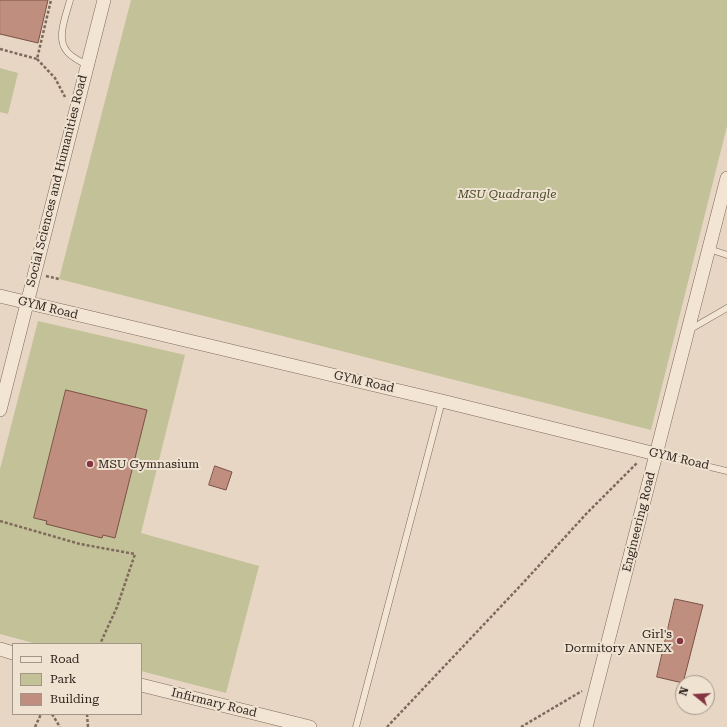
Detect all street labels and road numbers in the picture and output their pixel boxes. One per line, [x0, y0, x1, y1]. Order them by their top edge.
street label: Social Sciences and Humanities Road [24, 74, 90, 288]
street label: GYM Road [16, 294, 80, 322]
street label: GYM Road [332, 368, 396, 396]
street label: GYM Road [647, 445, 711, 473]
street label: Engineering Road [620, 470, 658, 574]
street label: Infirmary Road [170, 685, 258, 721]

